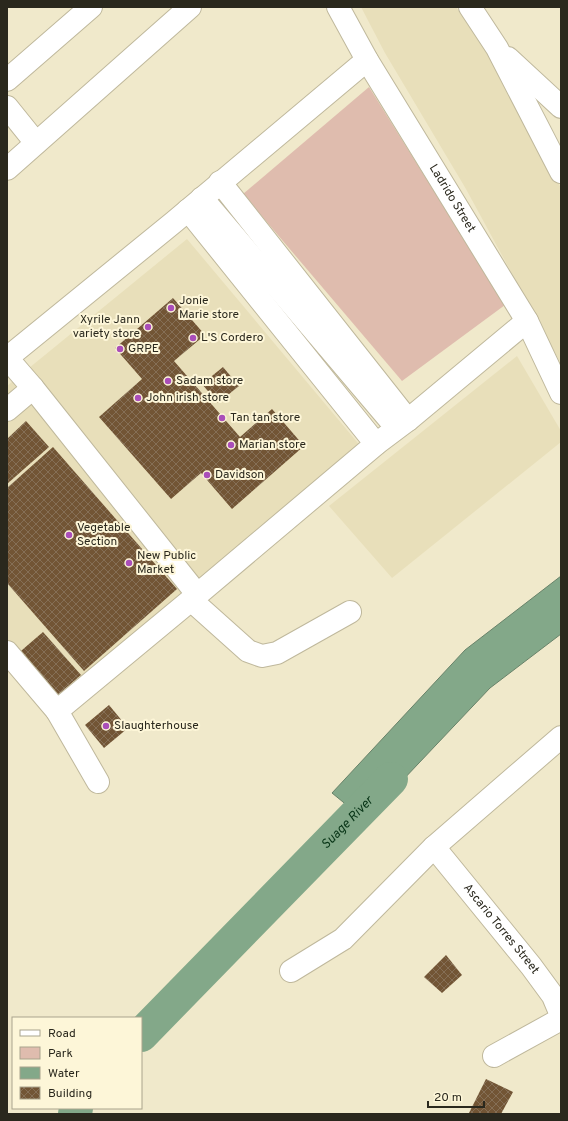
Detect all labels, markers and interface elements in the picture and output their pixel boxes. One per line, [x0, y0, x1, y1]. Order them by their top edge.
street label: Ladrido Street [425, 162, 479, 236]
place label: Jonie Marie store [179, 293, 239, 323]
marker: Jonie Marie store [166, 303, 176, 313]
place label: Xyrile Jann variety store [73, 312, 140, 342]
marker: Xyrile Jann variety store [143, 322, 153, 332]
place label: L'S Cordero [201, 330, 264, 346]
marker: L'S Cordero [188, 333, 198, 343]
place label: GRPE [128, 341, 159, 357]
marker: GRPE [115, 344, 125, 354]
place label: Sadam store [176, 373, 243, 389]
marker: Sadam store [163, 376, 173, 386]
place label: John irish store [146, 390, 229, 406]
marker: John irish store [133, 393, 143, 403]
place label: Tan tan store [230, 410, 300, 426]
marker: Tan tan store [217, 413, 227, 423]
place label: Marian store [239, 437, 306, 453]
marker: Marian store [226, 440, 236, 450]
place label: Davidson [215, 467, 264, 483]
marker: Davidson [202, 470, 212, 480]
place label: Vegetable Section [77, 520, 130, 550]
marker: Vegetable Section [64, 530, 74, 540]
place label: New Public Market [137, 548, 196, 578]
marker: New Public Market [124, 558, 134, 568]
place label: Slaughterhouse [114, 718, 199, 734]
marker: Slaughterhouse [101, 721, 111, 731]
water label: Suage River [318, 793, 378, 853]
street label: Ascario Torres Street [459, 881, 543, 978]
legend [12, 1017, 142, 1109]
text: Road [48, 1026, 76, 1042]
text: Park [48, 1046, 73, 1062]
text: Water [48, 1066, 80, 1082]
scale bar [428, 1083, 484, 1109]
text: Building [48, 1086, 92, 1102]
text: 20 m [434, 1090, 462, 1106]

